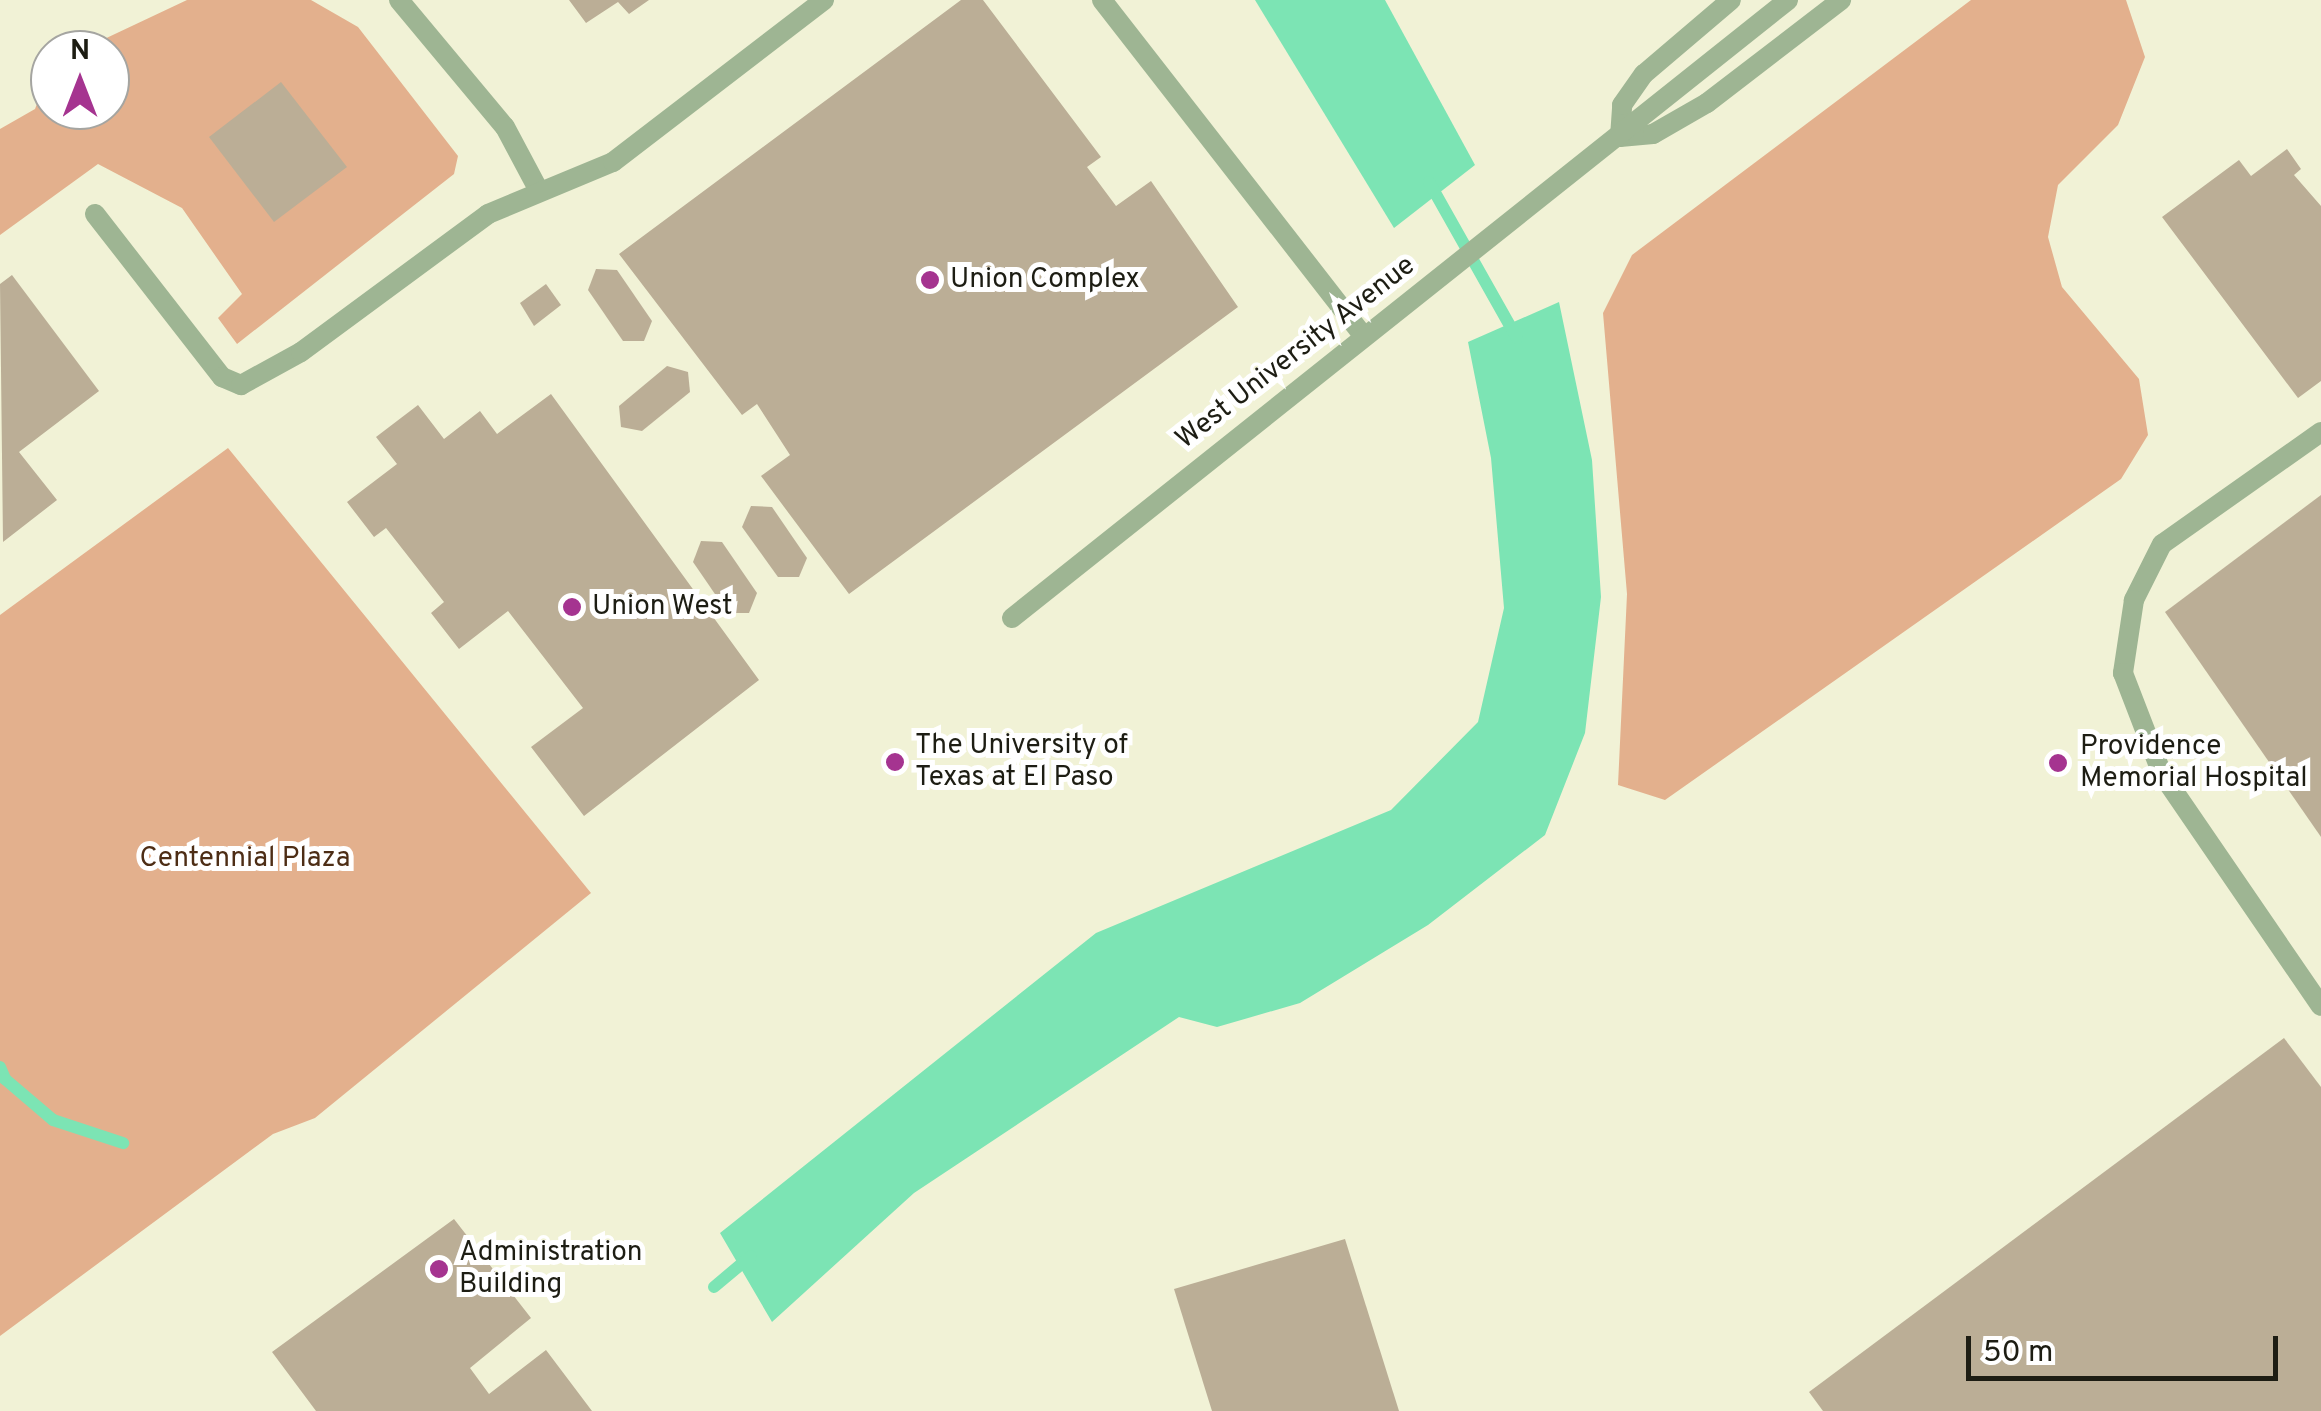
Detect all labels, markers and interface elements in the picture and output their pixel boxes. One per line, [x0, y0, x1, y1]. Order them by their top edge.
north arrow [30, 30, 130, 130]
text: N [70, 34, 90, 70]
street label: West University Avenue [1169, 249, 1423, 457]
place label: Union Complex [950, 263, 1140, 297]
marker: Union Complex [919, 269, 941, 291]
place label: Union West [592, 590, 733, 624]
marker: Union West [561, 596, 583, 618]
place label: The University of Texas at El Paso [915, 729, 1128, 795]
place label: Providence Memorial Hospital [2080, 730, 2307, 796]
marker: Providence Memorial Hospital [2045, 750, 2071, 776]
marker: The University of Texas at El Paso [884, 751, 906, 773]
park label: Centennial Plaza [140, 842, 350, 876]
place label: Administration Building [459, 1236, 643, 1302]
marker: Administration Building [428, 1258, 450, 1280]
scale bar [1971, 1316, 2284, 1378]
text: 50 m [1983, 1335, 2053, 1372]

